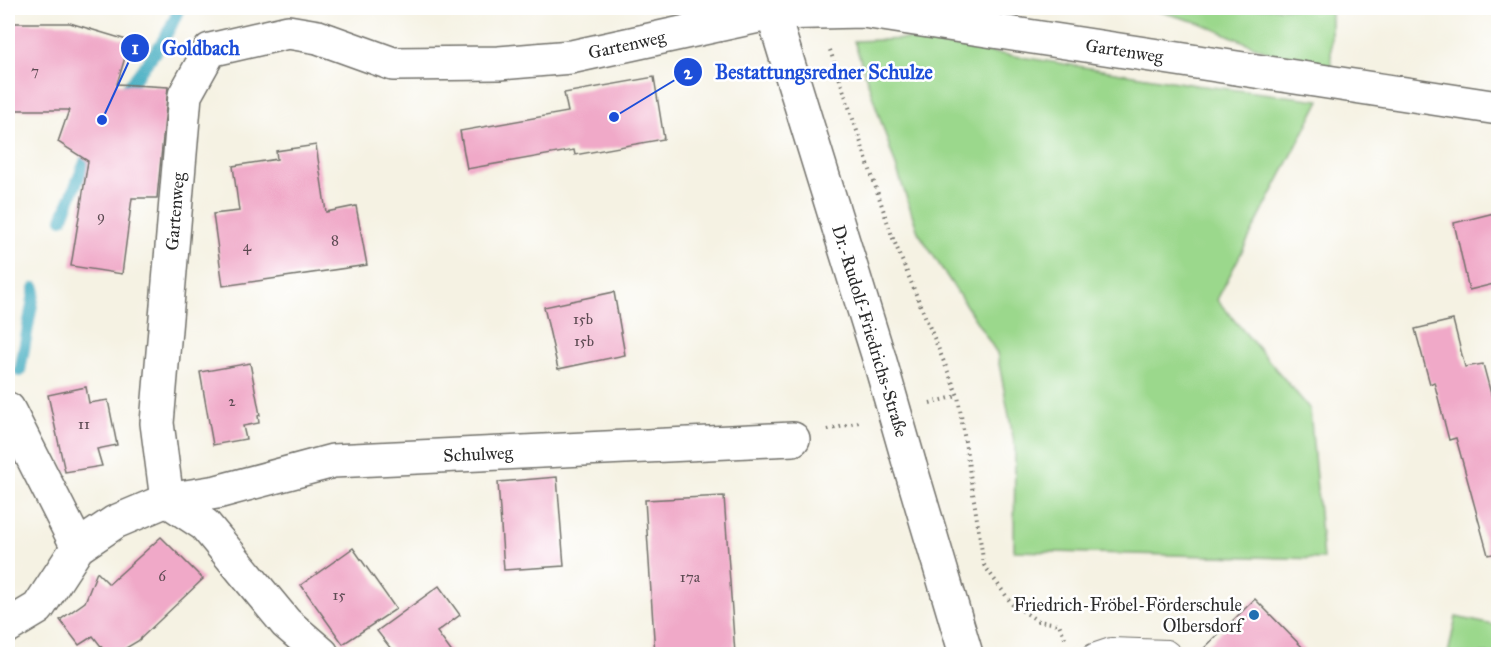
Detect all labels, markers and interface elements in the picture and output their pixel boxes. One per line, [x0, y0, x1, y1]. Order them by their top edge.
street label: Gartenweg [586, 26, 668, 64]
callout: Goldbach [120, 29, 252, 67]
street label: Gartenweg [1084, 34, 1166, 69]
text: Goldbach [162, 36, 241, 60]
text: 1 [131, 37, 139, 59]
callout: Bestattungsredner Schulze [673, 53, 945, 91]
text: Bestattungsredner Schulze [715, 60, 934, 85]
house number: 7 [31, 62, 39, 80]
text: 2 [684, 62, 694, 84]
street label: Gartenweg [161, 171, 190, 251]
house number: 9 [97, 207, 105, 225]
street label: Dr.-Rudolf-Friedrichs-Straße [827, 222, 913, 440]
house number: 8 [331, 231, 339, 249]
house number: 4 [243, 237, 252, 255]
house number: 15b [573, 310, 593, 328]
house number: 15b [574, 332, 594, 350]
house number: 2 [228, 392, 236, 410]
house number: 11 [78, 415, 90, 433]
street label: Schulweg [443, 441, 514, 467]
house number: 6 [158, 567, 167, 585]
house number: 17a [680, 568, 701, 586]
house number: 15 [333, 586, 345, 604]
place label: Friedrich-Fröbel-Förderschule Olbersdorf [1014, 594, 1245, 637]
marker: Friedrich-Fröbel-Förderschule Olbersdorf [1247, 608, 1261, 622]

